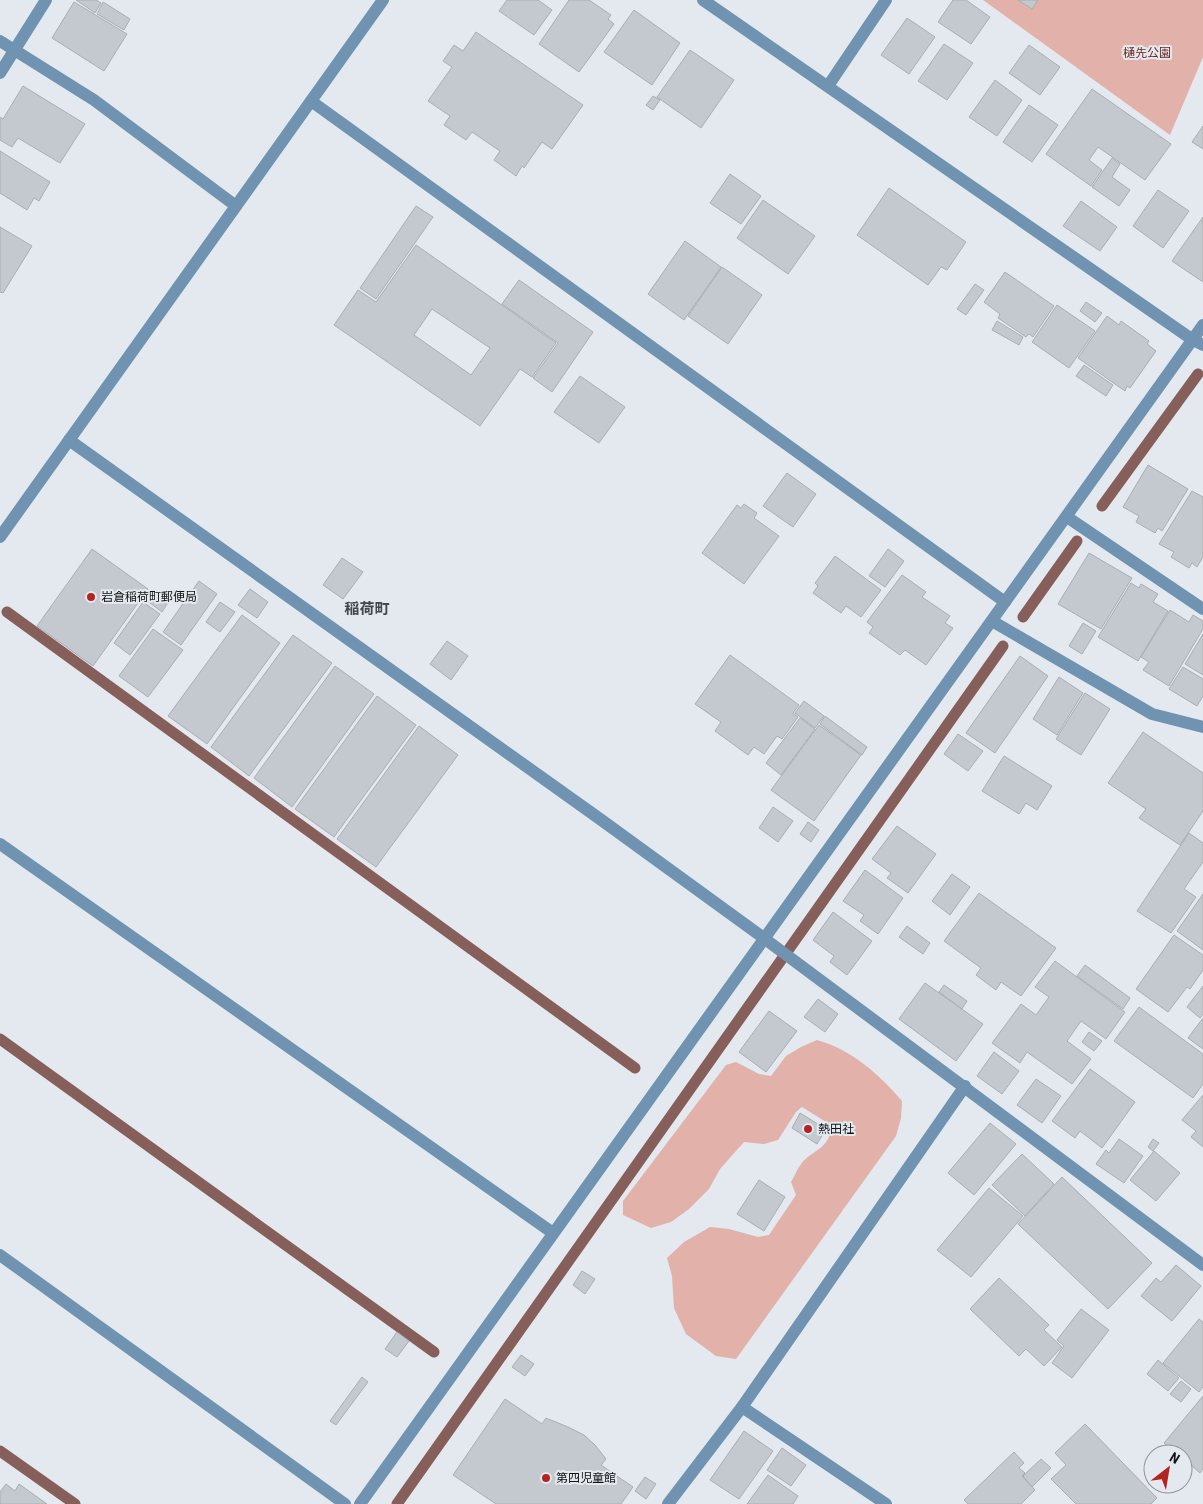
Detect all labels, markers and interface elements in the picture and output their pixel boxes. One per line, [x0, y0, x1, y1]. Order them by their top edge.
park label: 樋先公園 [1123, 46, 1171, 60]
place label: 岩倉稲荷町郵便局 [101, 590, 197, 604]
marker: 岩倉稲荷町郵便局 [85, 591, 97, 603]
district label: 稲荷町 [344, 600, 390, 618]
place label: 熱田社 [818, 1122, 854, 1136]
marker: 熱田社 [802, 1123, 814, 1135]
north arrow [1143, 1444, 1193, 1494]
text: N [1167, 1449, 1182, 1467]
place label: 第四児童館 [556, 1471, 616, 1485]
marker: 第四児童館 [540, 1472, 552, 1484]

